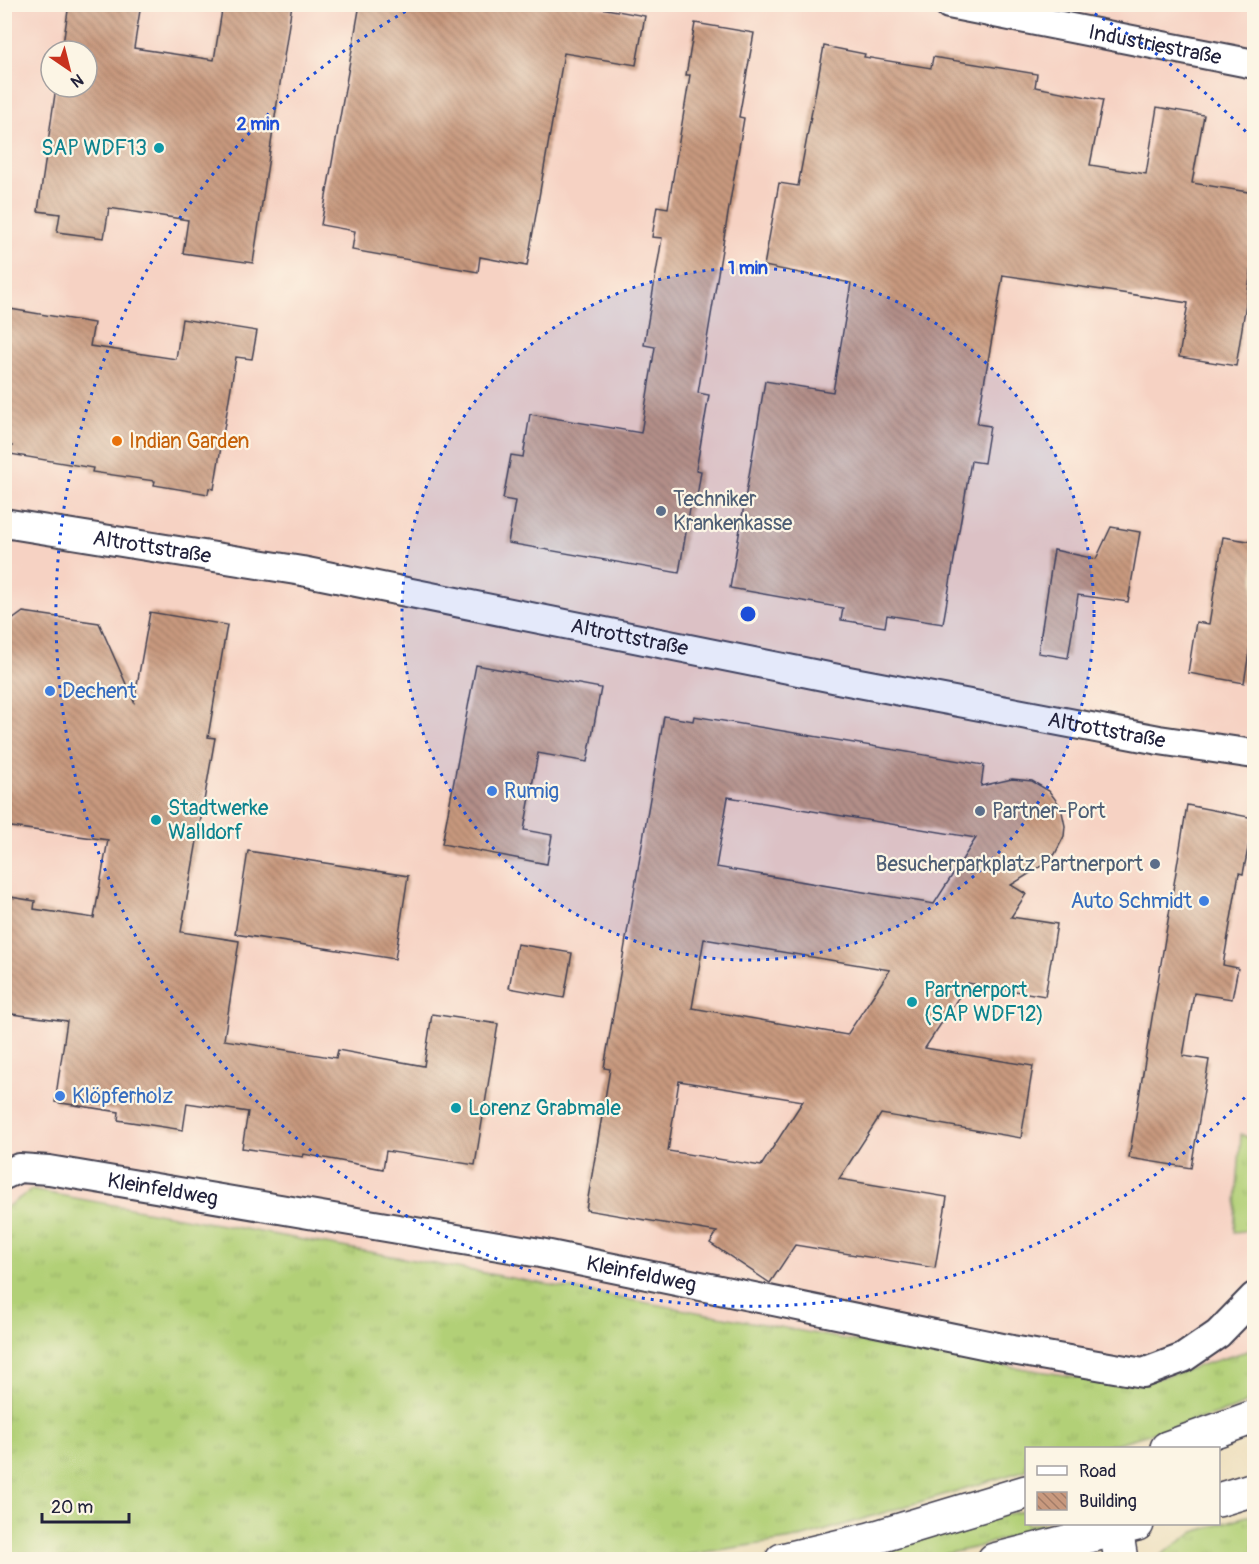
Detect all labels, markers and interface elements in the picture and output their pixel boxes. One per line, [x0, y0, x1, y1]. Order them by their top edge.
street label: Industriestraße [1086, 18, 1225, 71]
north arrow [39, 39, 99, 99]
text: N [67, 69, 87, 92]
text: 2 min [236, 113, 280, 136]
place label: SAP WDF13 [41, 135, 147, 162]
marker: SAP WDF13 [152, 141, 166, 155]
text: 1 min [728, 257, 768, 280]
place label: Indian Garden [129, 428, 250, 455]
marker: Indian Garden [110, 434, 124, 448]
place label: Techniker Krankenkasse [673, 486, 793, 537]
marker: Techniker Krankenkasse [654, 504, 668, 518]
street label: Altrottstraße [91, 524, 214, 570]
centre of rings [738, 604, 758, 624]
street label: Altrottstraße [568, 612, 691, 662]
place label: Dechent [62, 678, 137, 705]
marker: Dechent [43, 684, 57, 698]
street label: Altrottstraße [1045, 706, 1168, 754]
place label: Rumig [504, 778, 559, 805]
marker: Rumig [485, 784, 499, 798]
place label: Stadtwerke Walldorf [168, 795, 269, 846]
place label: Partner-Port [992, 798, 1106, 825]
marker: Partner-Port [973, 804, 987, 818]
marker: Stadtwerke Walldorf [149, 813, 163, 827]
place label: Besucherparkplatz Partnerport [876, 851, 1144, 878]
marker: Besucherparkplatz Partnerport [1148, 857, 1162, 871]
place label: Auto Schmidt [1070, 888, 1193, 915]
marker: Auto Schmidt [1197, 894, 1211, 908]
place label: Partnerport (SAP WDF12) [924, 977, 1044, 1028]
marker: Partnerport (SAP WDF12) [905, 995, 919, 1009]
place label: Klöpferholz [72, 1083, 173, 1110]
marker: Klöpferholz [53, 1089, 67, 1103]
place label: Lorenz Grabmale [468, 1095, 621, 1122]
marker: Lorenz Grabmale [449, 1101, 463, 1115]
street label: Kleinfeldweg [106, 1167, 220, 1212]
street label: Kleinfeldweg [584, 1249, 699, 1298]
legend [1025, 1447, 1220, 1525]
text: Road [1079, 1460, 1116, 1483]
scale bar [42, 1486, 129, 1524]
text: Building [1079, 1490, 1137, 1513]
text: 20 m [51, 1496, 93, 1519]

